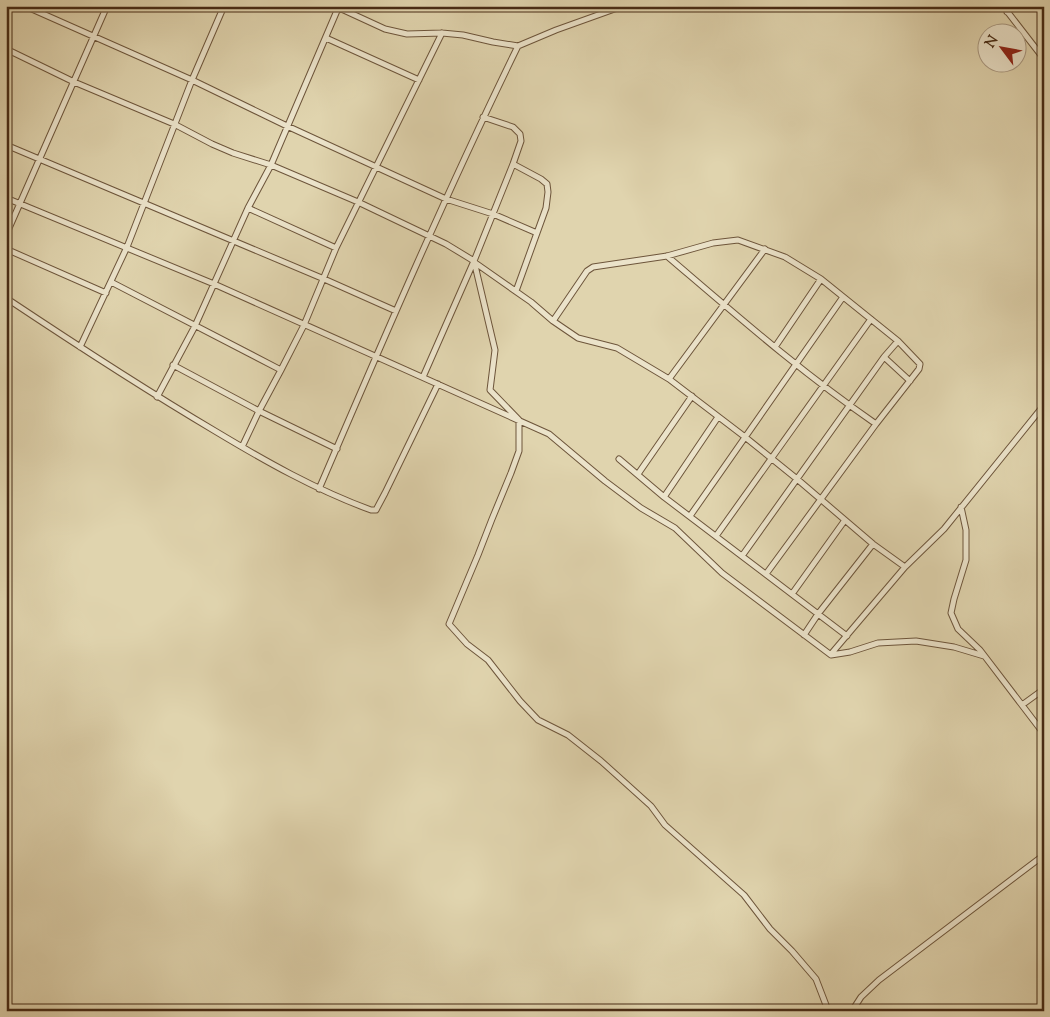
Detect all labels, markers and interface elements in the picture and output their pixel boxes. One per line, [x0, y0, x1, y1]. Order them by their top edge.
north arrow [978, 22, 1028, 72]
text: N [981, 32, 1004, 52]

